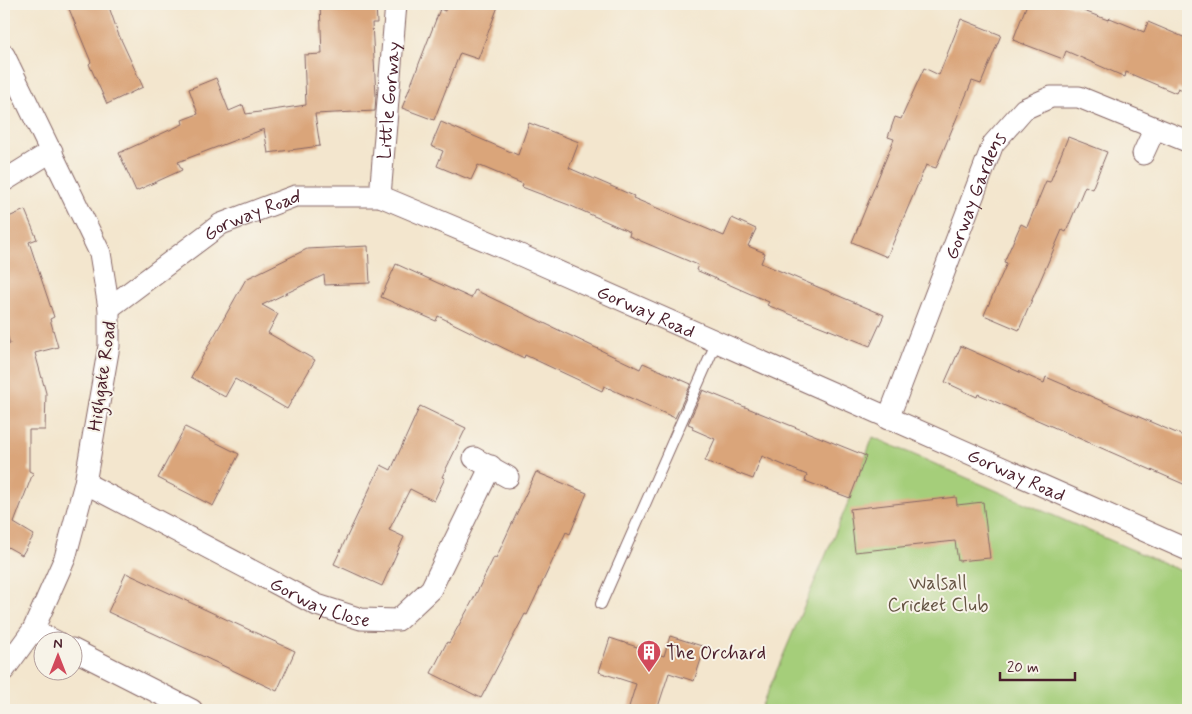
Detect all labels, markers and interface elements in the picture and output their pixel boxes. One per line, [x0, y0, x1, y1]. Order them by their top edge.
street label: Little Gorway [372, 40, 407, 160]
street label: Gorway Gardens [939, 127, 1012, 263]
street label: Gorway Road [198, 185, 300, 247]
street label: Gorway Road [593, 279, 699, 345]
street label: Highgate Road [82, 320, 126, 433]
street label: Gorway Road [963, 443, 1069, 508]
street label: Gorway Close [265, 571, 370, 633]
park label: Walsall Cricket Club [888, 571, 988, 618]
north arrow [32, 632, 82, 682]
text: N [53, 635, 63, 653]
building icon: The Orchard [636, 639, 662, 673]
place label: The Orchard [666, 641, 766, 666]
scale bar [1000, 649, 1074, 681]
text: 20 m [1007, 658, 1039, 678]

